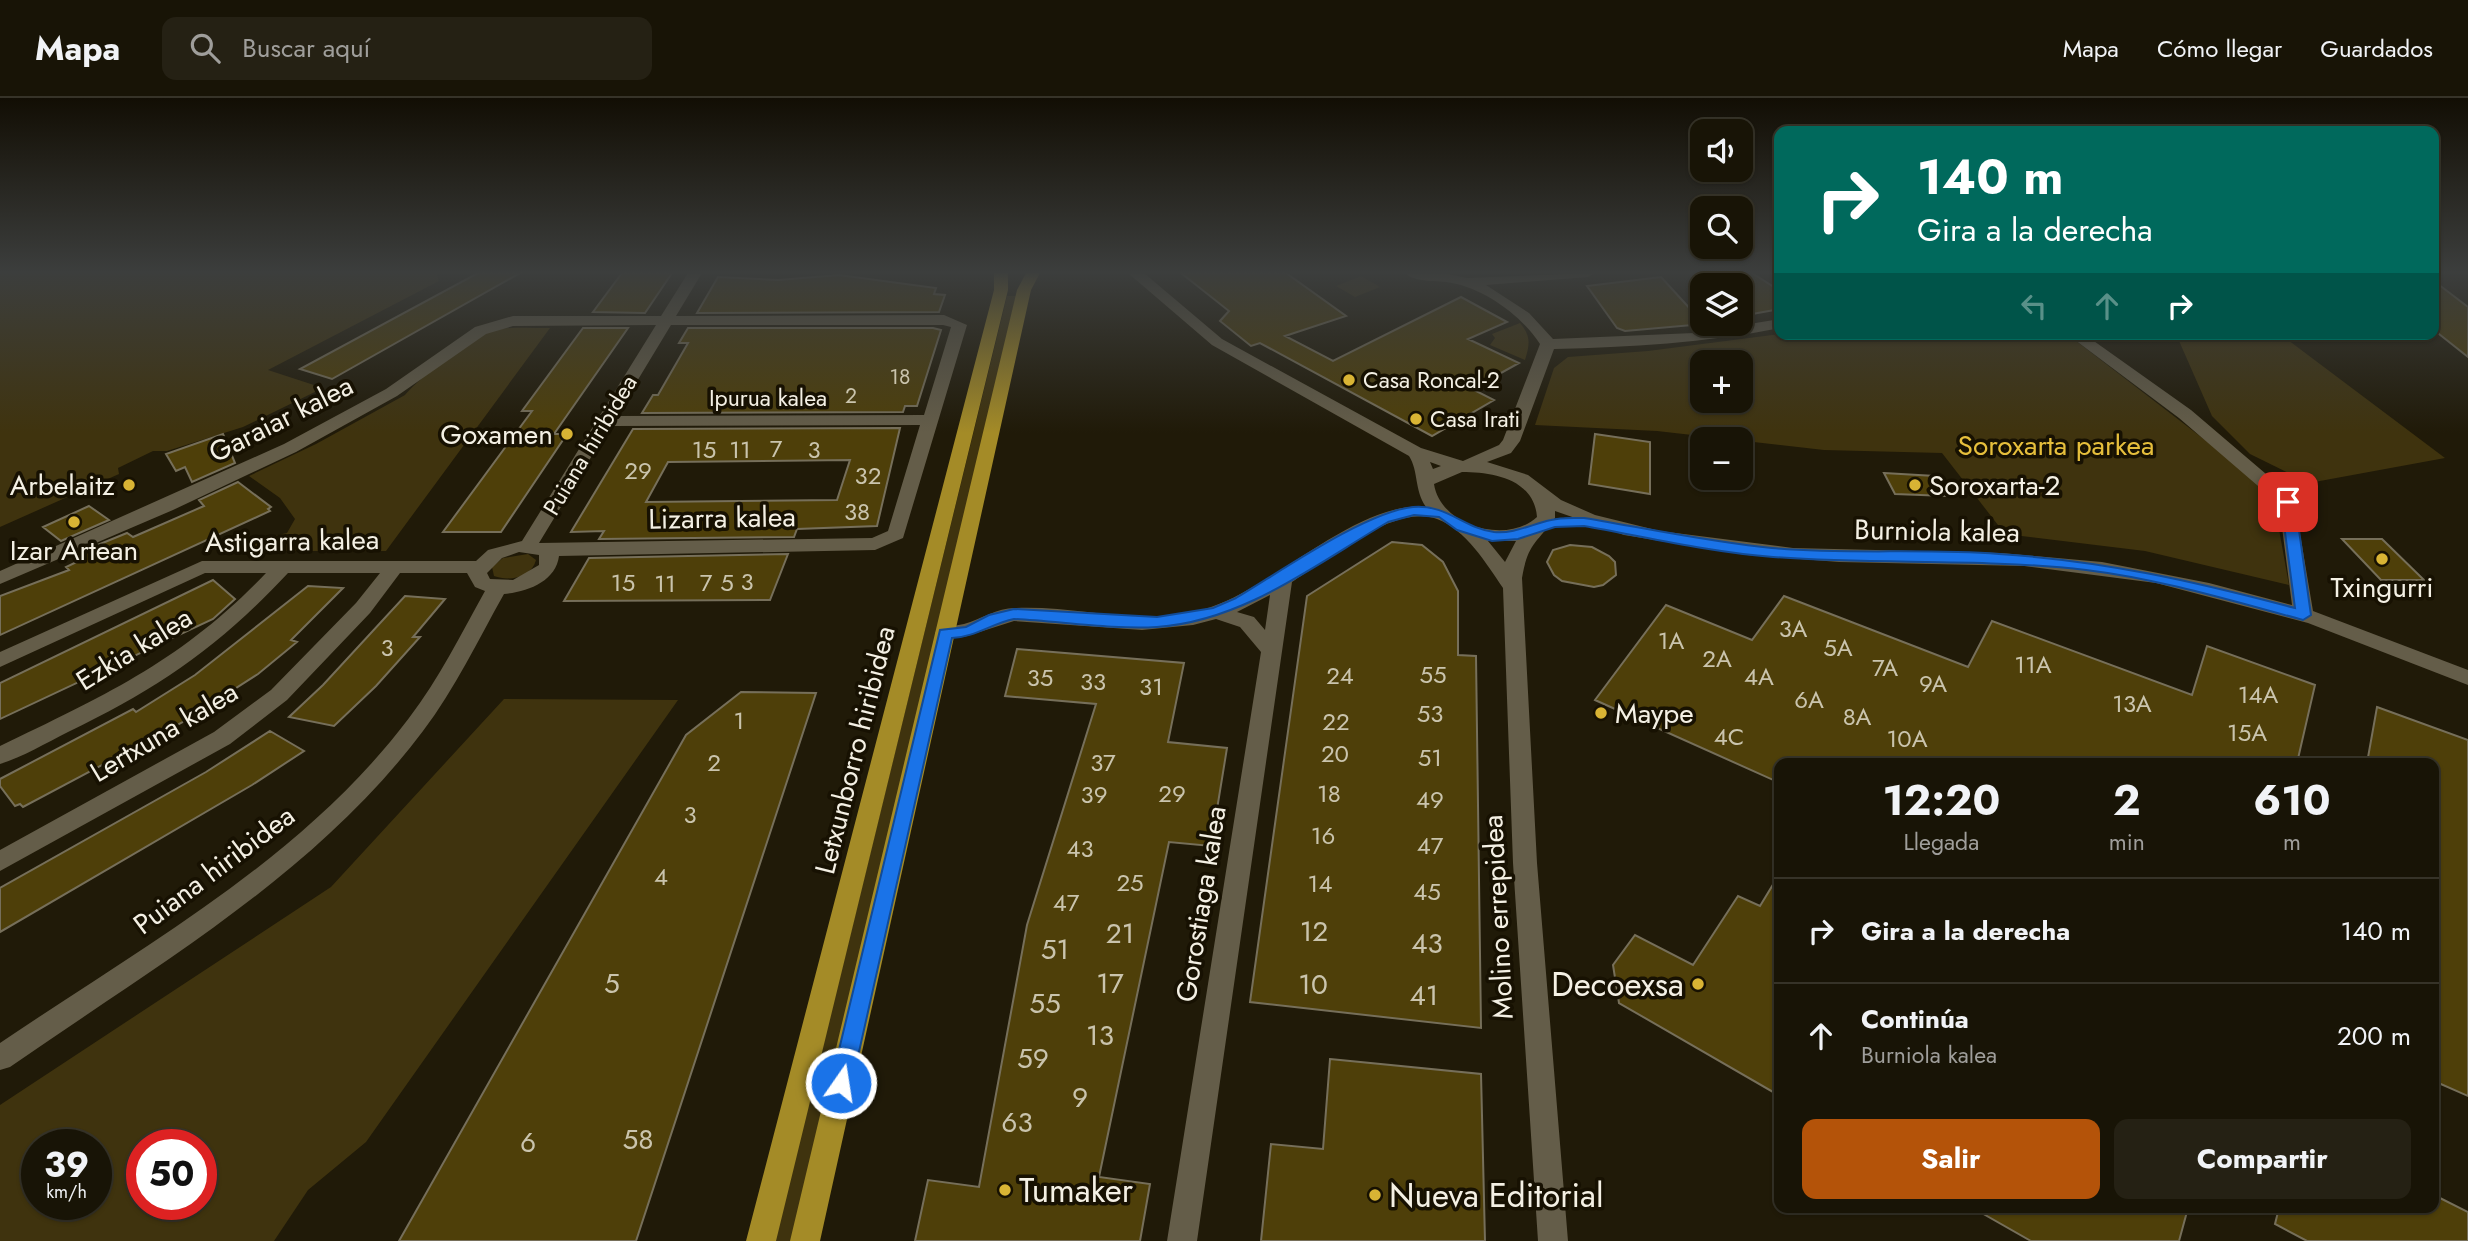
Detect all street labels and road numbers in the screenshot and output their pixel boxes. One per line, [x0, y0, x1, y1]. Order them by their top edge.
street label: Garaiar kalea [202, 365, 360, 473]
street label: Puiana hiribidea [535, 368, 645, 522]
street label: Ipurua kalea [709, 381, 827, 415]
street label: Lizarra kalea [648, 496, 796, 540]
street label: Burniola kalea [1854, 509, 2020, 553]
street label: Astigarra kalea [204, 519, 380, 563]
street label: Ezkia kalea [68, 597, 200, 701]
street label: Letxunborro hiribidea [804, 622, 906, 878]
street label: Lertxuna kalea [82, 672, 246, 792]
street label: Puiana hiribidea [125, 796, 303, 944]
street label: Gorostiaga kalea [1165, 803, 1237, 1005]
street label: Molino errepidea [1472, 814, 1524, 1020]

